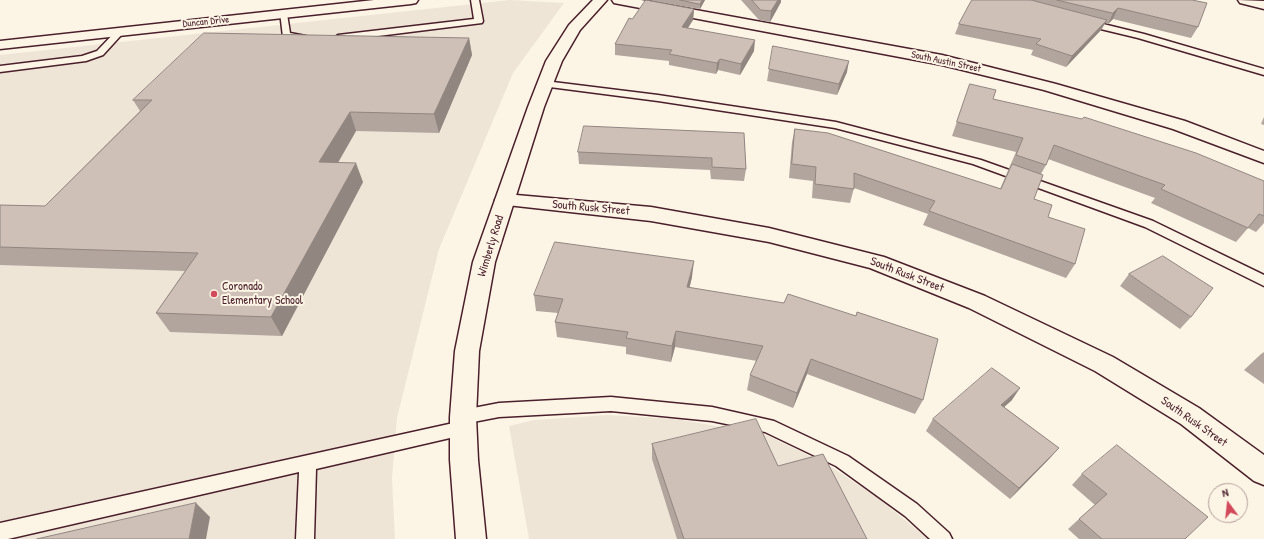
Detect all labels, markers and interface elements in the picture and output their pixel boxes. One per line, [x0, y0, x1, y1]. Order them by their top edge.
street label: Duncan Drive [182, 14, 230, 30]
street label: South Austin Street [910, 49, 982, 75]
street label: South Rusk Street [552, 197, 630, 219]
street label: Wimberly Road [475, 214, 507, 278]
street label: South Rusk Street [868, 254, 946, 296]
place label: Coronado Elementary School [222, 280, 303, 308]
marker: Coronado Elementary School [209, 289, 219, 299]
street label: South Rusk Street [1158, 394, 1230, 450]
north arrow [1208, 483, 1248, 523]
text: N [1221, 485, 1230, 500]

